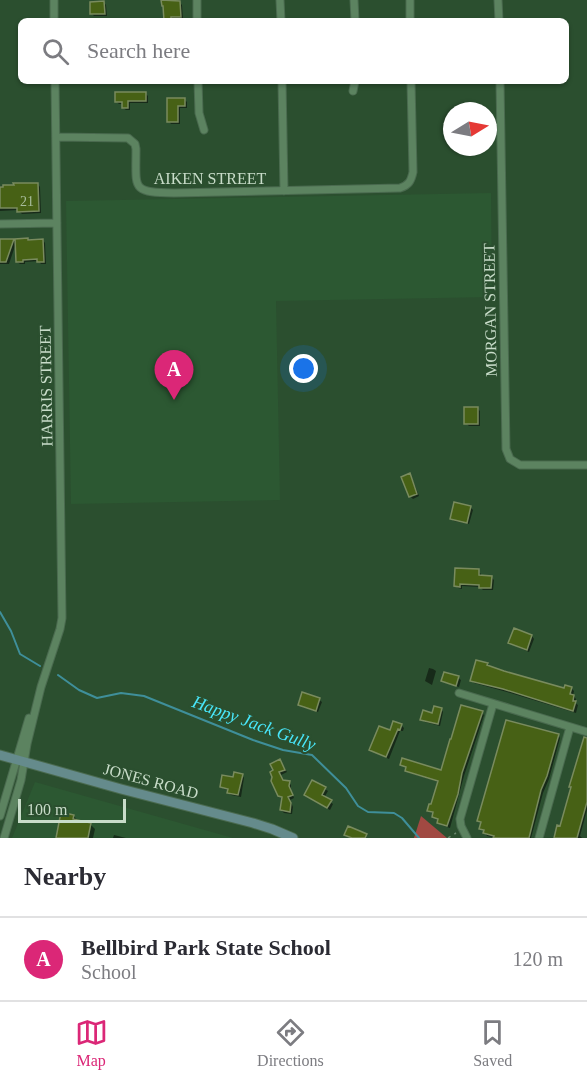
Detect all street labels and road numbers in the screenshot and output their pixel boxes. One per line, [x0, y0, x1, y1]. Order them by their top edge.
street label: AIKEN STREET [154, 170, 266, 187]
street label: MORGAN STREET [480, 243, 500, 377]
street label: HARRIS STREET [36, 325, 56, 447]
street label: JONES ROAD [102, 760, 200, 802]

